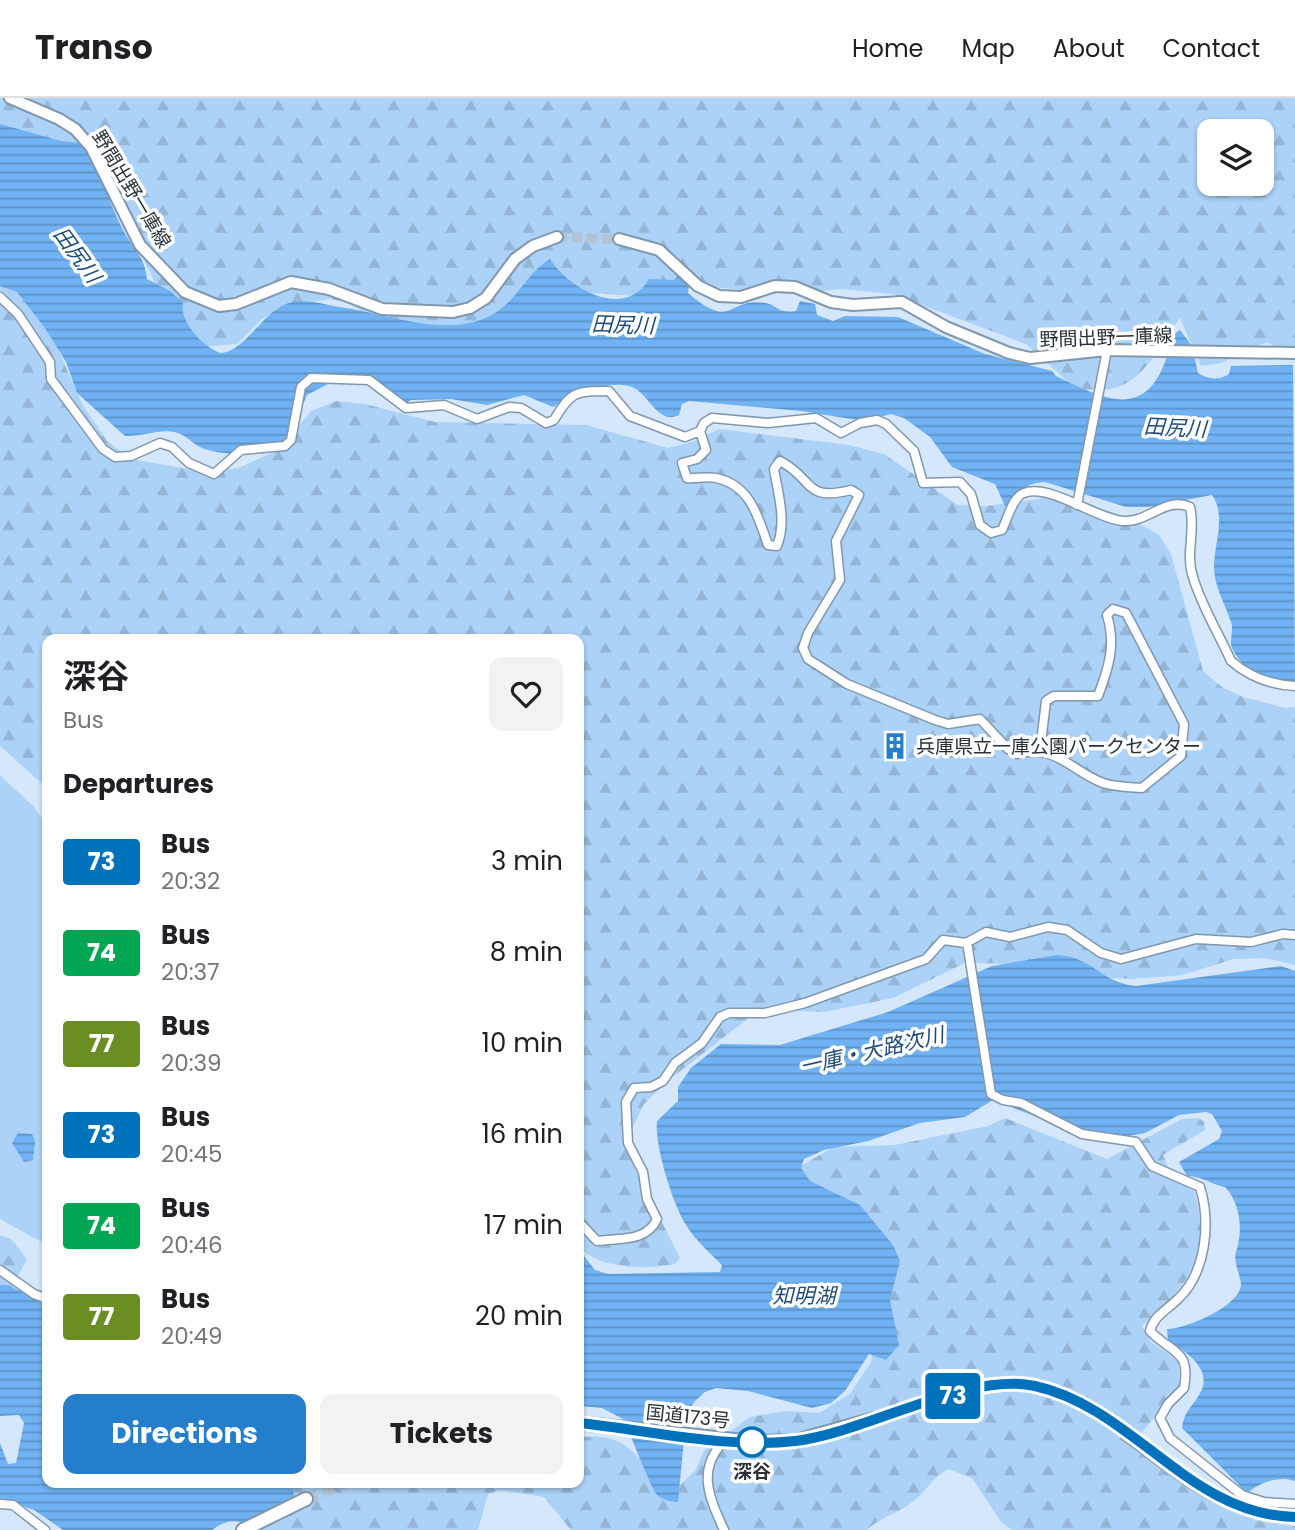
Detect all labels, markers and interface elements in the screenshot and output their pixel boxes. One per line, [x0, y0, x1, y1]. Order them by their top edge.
text: Transo [35, 24, 153, 71]
text: Home [852, 32, 924, 65]
text: Map [962, 32, 1015, 65]
text: About [1053, 32, 1124, 65]
text: Contact [1162, 32, 1260, 65]
map controls [1197, 119, 1274, 196]
button: layers [1197, 119, 1274, 196]
street label: 野間出野一庫線 [86, 125, 177, 253]
water label: 田尻川 [47, 221, 109, 290]
water label: 田尻川 [591, 309, 657, 340]
street label: 野間出野一庫線 [1039, 322, 1173, 353]
water label: 田尻川 [1143, 411, 1209, 444]
text: 深谷 [63, 653, 129, 700]
button: heart [489, 657, 563, 731]
text: Bus [63, 704, 104, 736]
building icon: 兵庫県立一庫公園パークセンター [880, 731, 910, 761]
place label: 兵庫県立一庫公園パークセンター [916, 733, 1201, 760]
text: Departures [63, 766, 214, 802]
text: Bus [161, 826, 210, 862]
text: 3 min [491, 843, 563, 879]
text: 73 [88, 845, 115, 878]
text: 20:32 [161, 865, 220, 897]
text: Bus [161, 917, 210, 953]
text: 8 min [490, 934, 563, 970]
text: 74 [87, 936, 116, 969]
text: 20:37 [161, 956, 220, 988]
text: Bus [161, 1008, 210, 1044]
water label: 一庫・大路次川 [797, 1019, 949, 1081]
text: 10 min [482, 1025, 563, 1061]
text: 77 [89, 1027, 114, 1060]
text: 20:39 [161, 1047, 222, 1079]
text: Bus [161, 1099, 210, 1135]
text: 16 min [481, 1116, 563, 1152]
text: 73 [88, 1118, 115, 1151]
text: 20:45 [161, 1138, 222, 1170]
text: Bus [161, 1190, 210, 1226]
text: 17 min [484, 1207, 563, 1243]
text: 74 [87, 1209, 116, 1242]
text: 20:46 [161, 1229, 223, 1261]
text: Bus [161, 1281, 210, 1317]
water label: 知明湖 [773, 1281, 838, 1310]
text: 20 min [475, 1298, 563, 1334]
text: 77 [89, 1300, 114, 1333]
text: 20:49 [161, 1320, 223, 1352]
line badge: 73 [922, 1373, 984, 1419]
text: 73 [939, 1379, 967, 1412]
button: Directions [63, 1394, 306, 1474]
button: Tickets [320, 1394, 563, 1474]
street label: 国道173号 [644, 1399, 731, 1434]
marker: 深谷 [737, 1427, 767, 1457]
place label: 深谷 [733, 1458, 771, 1485]

